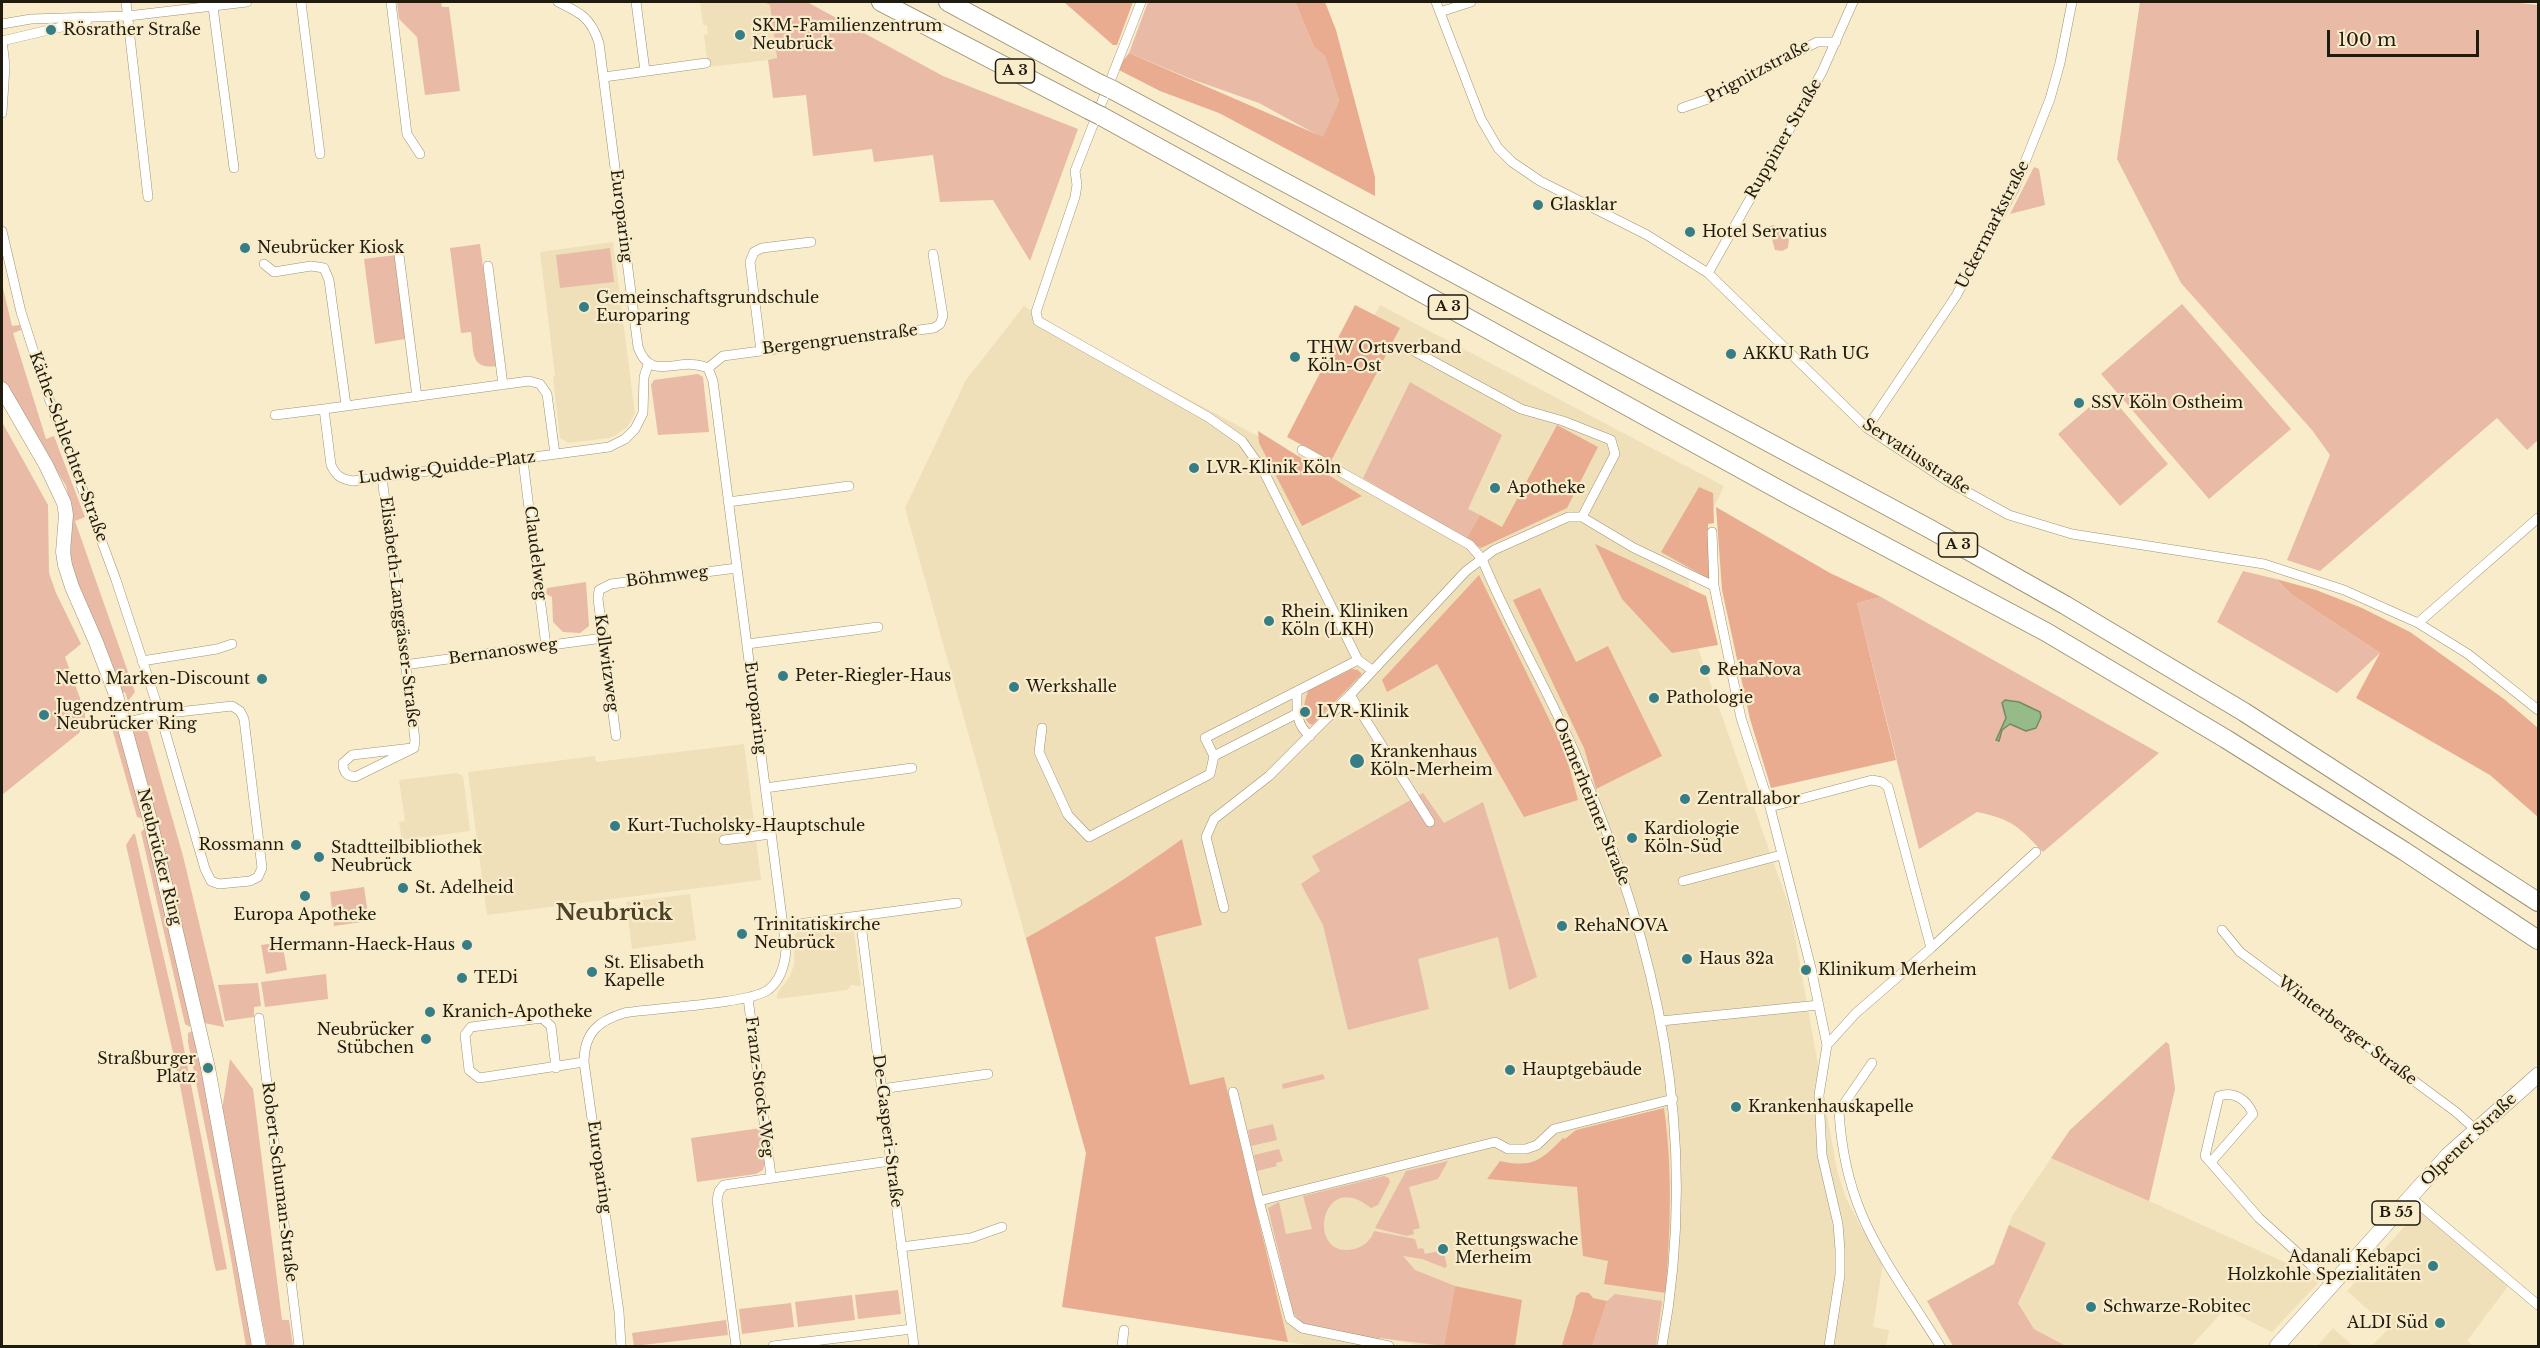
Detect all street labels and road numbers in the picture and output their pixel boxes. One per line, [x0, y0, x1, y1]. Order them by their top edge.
street label: Prignitzstraße [1703, 37, 1813, 107]
road number: A 3 [996, 59, 1034, 83]
street label: Ruppiner Straße [1742, 75, 1826, 203]
street label: Uckermarkstraße [1952, 158, 2034, 292]
street label: Europaring [606, 168, 636, 264]
road number: A 3 [1428, 295, 1468, 319]
street label: Bergengruenstraße [761, 321, 919, 359]
street label: Käthe-Schlechter-Straße [25, 349, 111, 545]
street label: Servatiusstraße [1858, 415, 1974, 499]
street label: Ludwig-Quidde-Platz [357, 448, 537, 488]
street label: Elisabeth-Langgässer-Straße [375, 495, 423, 729]
street label: Claudelweg [520, 505, 550, 601]
road number: A 3 [1938, 533, 1978, 557]
street label: Böhmweg [625, 562, 709, 592]
street label: Kollwitzweg [590, 613, 622, 713]
street label: Bernanosweg [447, 635, 559, 669]
street label: Europaring [740, 660, 770, 756]
street label: Ostmerheimer Straße [1548, 715, 1634, 889]
street label: Neubrücker Ring [133, 786, 185, 928]
street label: Winterberger Straße [2274, 972, 2420, 1090]
street label: Franz-Stock-Weg [741, 1015, 777, 1159]
street label: De-Gasperi-Straße [868, 1053, 906, 1209]
street label: Robert-Schuman-Straße [257, 1081, 301, 1283]
street label: Olpener Straße [2417, 1090, 2521, 1190]
street label: Europaring [583, 1119, 615, 1215]
road number: B 55 [2372, 1201, 2420, 1225]

